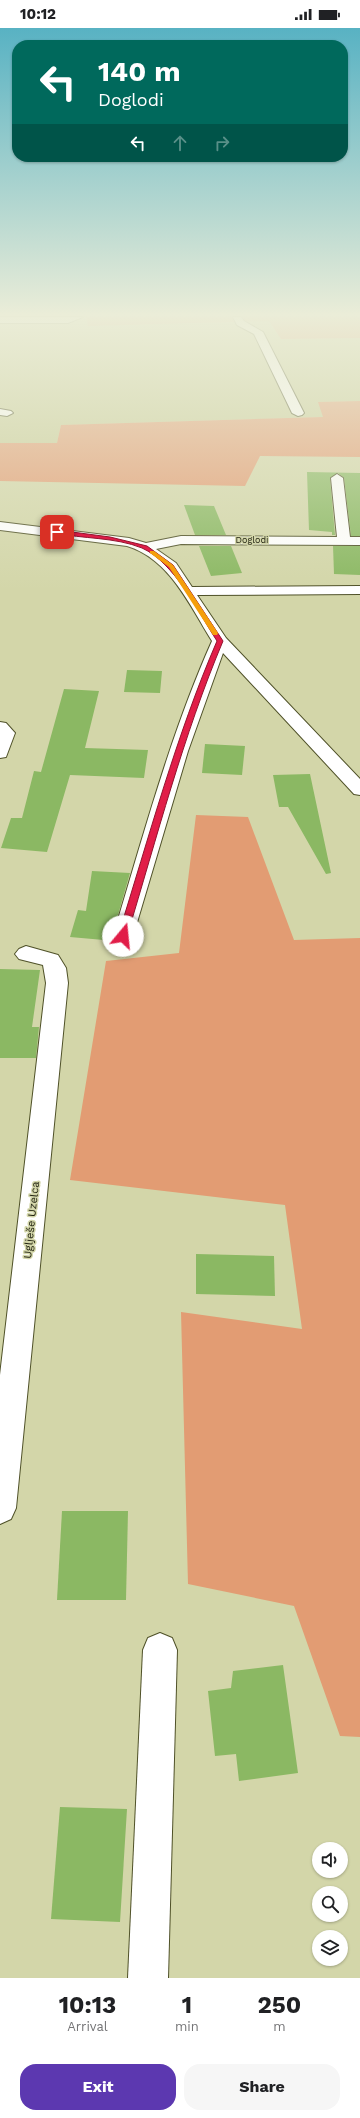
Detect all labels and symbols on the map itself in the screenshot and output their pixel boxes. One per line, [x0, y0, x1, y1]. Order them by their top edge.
pin [40, 515, 74, 549]
street label: Doglodi [236, 535, 268, 545]
position arrow [102, 915, 144, 957]
street label: Uglješe Uzelca [21, 1181, 42, 1259]

